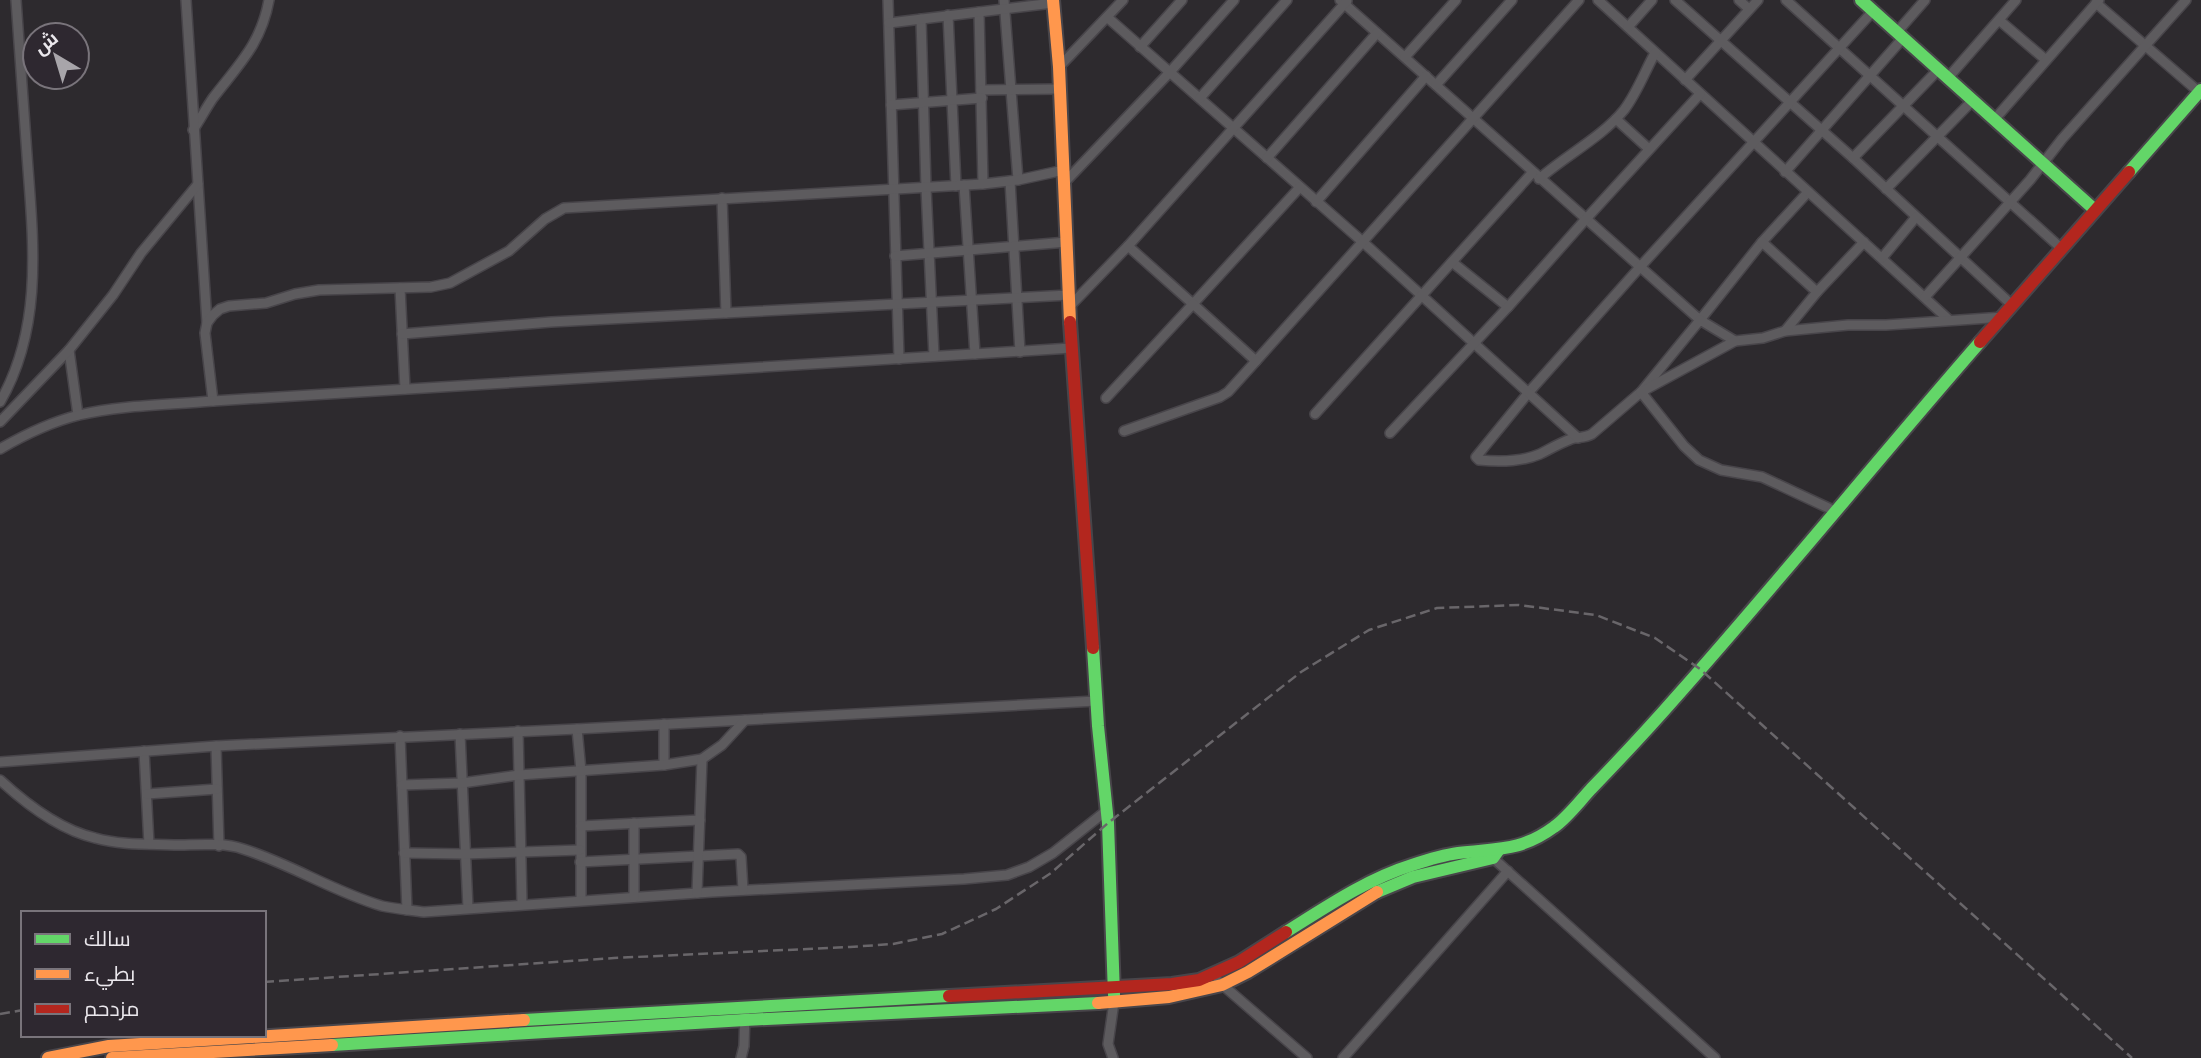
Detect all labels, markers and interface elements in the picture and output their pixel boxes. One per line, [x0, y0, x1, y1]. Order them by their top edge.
north arrow [21, 21, 91, 91]
text: ش [29, 26, 63, 60]
legend [21, 911, 266, 1037]
text: سالك [84, 926, 131, 951]
text: بطيء [84, 961, 135, 990]
text: مزدحم [84, 996, 139, 1023]

